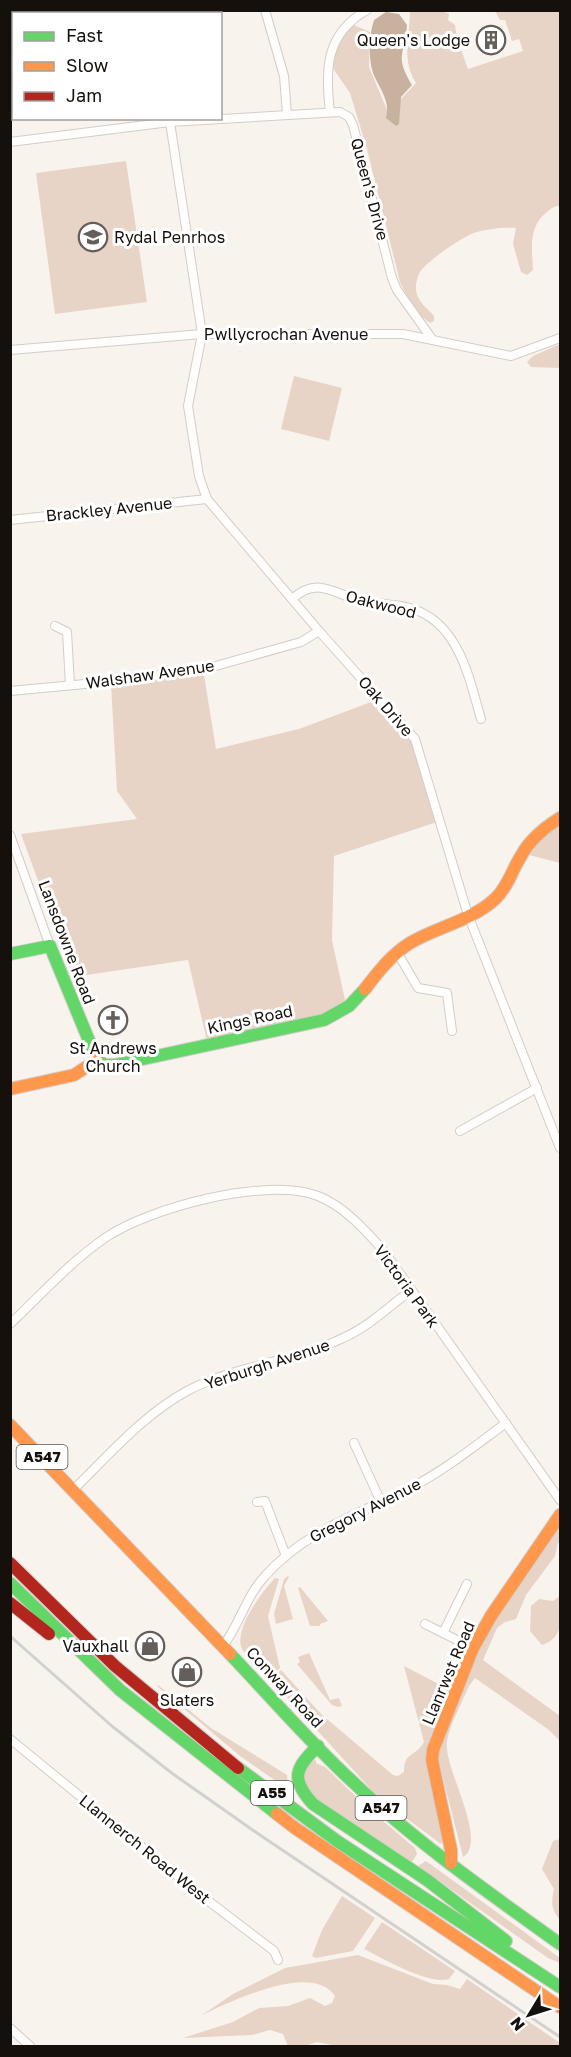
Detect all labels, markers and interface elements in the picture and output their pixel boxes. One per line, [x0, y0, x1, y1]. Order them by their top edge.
legend [12, 12, 222, 120]
text: Fast [66, 24, 103, 46]
building icon: Queen's Lodge [475, 24, 507, 56]
place label: Queen's Lodge [357, 30, 470, 50]
text: Slow [66, 54, 109, 76]
text: Jam [66, 84, 102, 106]
street label: Queen's Drive [347, 135, 393, 243]
school or university icon: Rydal Penrhos [77, 221, 109, 253]
place label: Rydal Penrhos [114, 227, 225, 247]
street label: Pwllycrochan Avenue [204, 324, 368, 344]
street label: Brackley Avenue [45, 492, 173, 526]
street label: Oakwood [344, 586, 418, 622]
street label: Walshaw Avenue [84, 655, 216, 693]
street label: Oak Drive [354, 672, 418, 740]
street label: Lansdowne Road [34, 877, 100, 1007]
street label: Kings Road [206, 1000, 294, 1038]
church icon: St Andrews Church [97, 1004, 129, 1036]
place label: St Andrews Church [69, 1038, 157, 1076]
street label: Victoria Park [370, 1241, 444, 1331]
street label: Yerburgh Avenue [202, 1334, 332, 1394]
road number: A547 [16, 1445, 68, 1469]
street label: Gregory Avenue [306, 1473, 424, 1547]
street label: Llanrwst Road [417, 1618, 479, 1728]
shop icon: Vauxhall [134, 1630, 166, 1662]
place label: Vauxhall [63, 1636, 129, 1656]
street label: Conway Road [242, 1642, 328, 1732]
shop icon: Slaters [171, 1656, 203, 1688]
place label: Slaters [160, 1690, 214, 1710]
road number: A55 [251, 1781, 293, 1805]
street label: Llannerch Road West [75, 1790, 215, 1908]
road number: A547 [356, 1796, 406, 1820]
north arrow [499, 1985, 559, 2045]
text: N [506, 2013, 529, 2035]

